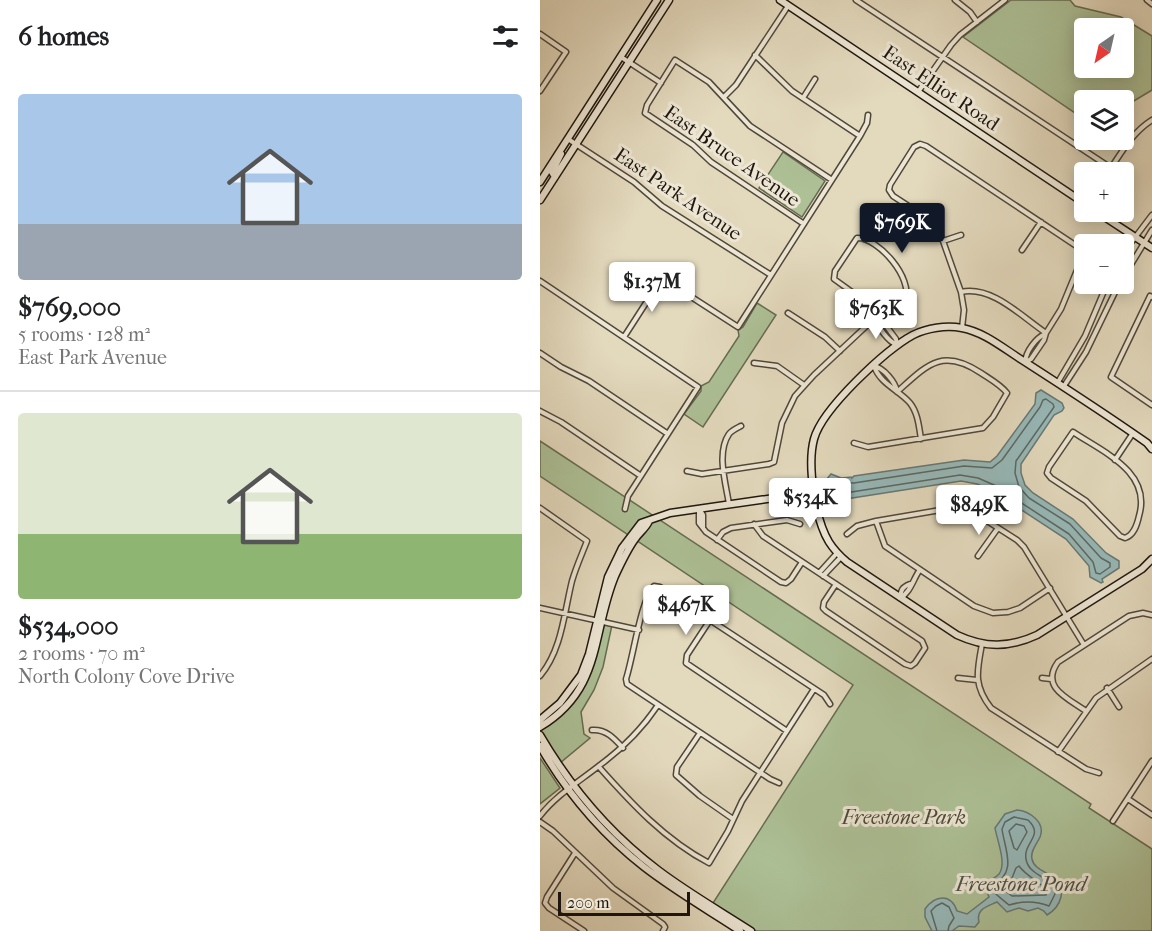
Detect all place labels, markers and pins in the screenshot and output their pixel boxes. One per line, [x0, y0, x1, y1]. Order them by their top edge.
pin: $769K [860, 203, 944, 254]
pin: $1.37M [603, 262, 701, 313]
pin: $763K [834, 289, 918, 340]
pin: $534K [768, 478, 852, 529]
pin: $849K [937, 485, 1021, 536]
pin: $467K [644, 585, 728, 636]

